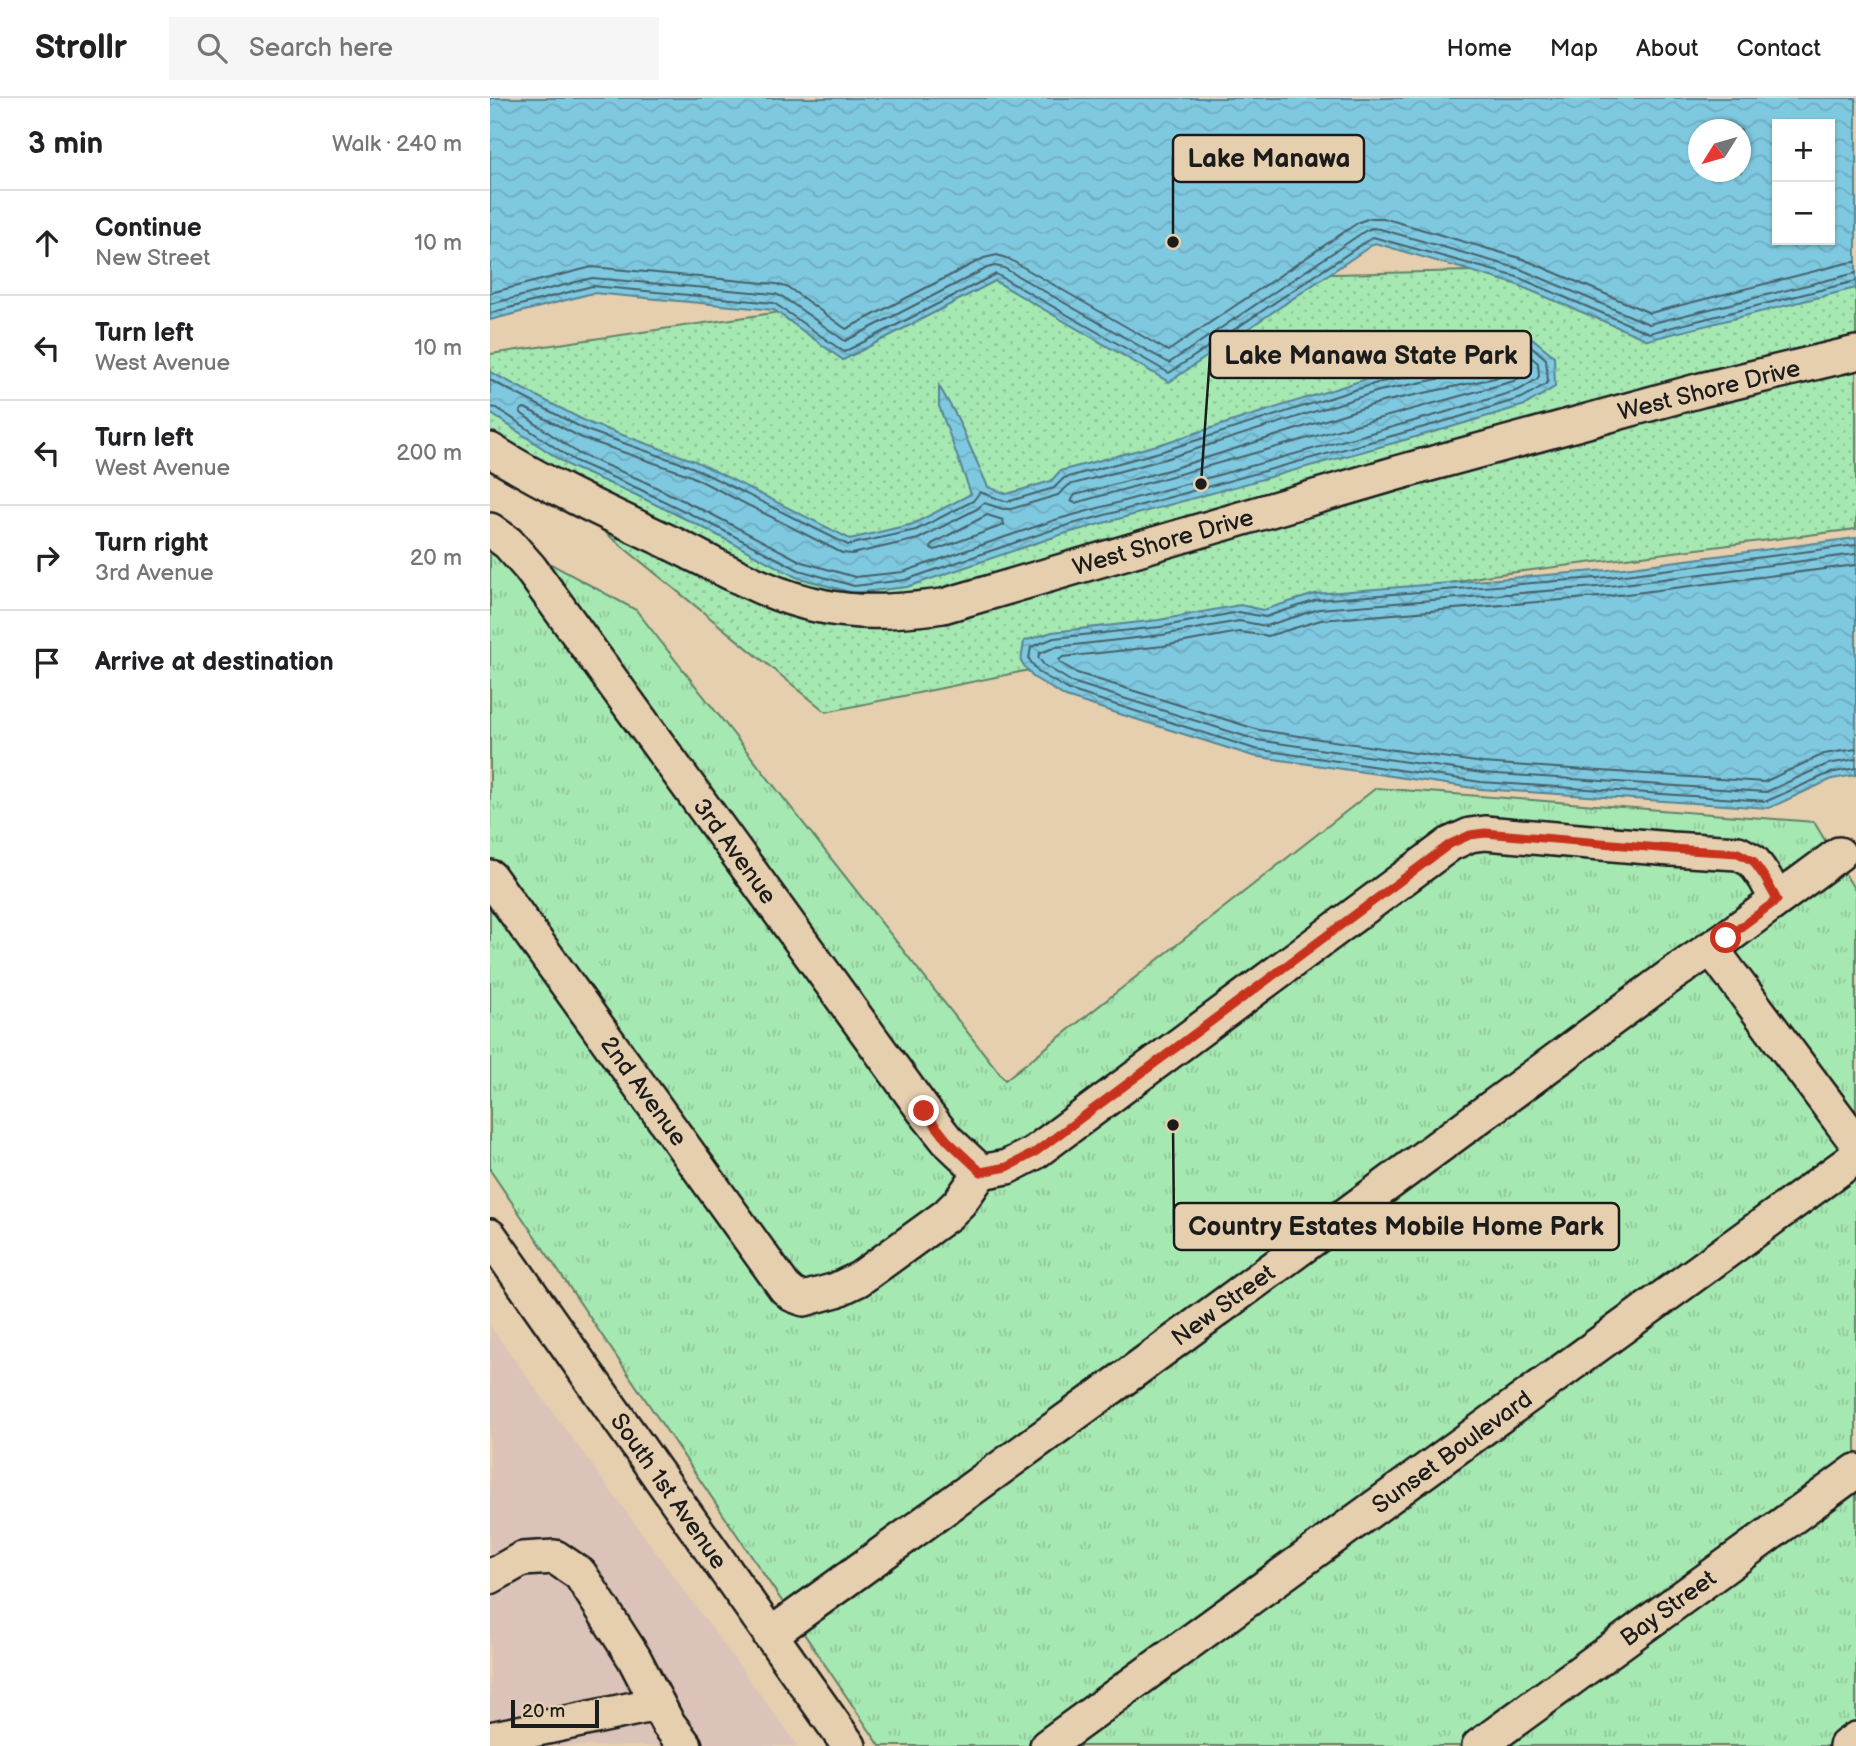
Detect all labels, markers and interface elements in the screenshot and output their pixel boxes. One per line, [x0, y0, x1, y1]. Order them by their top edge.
search box [169, 17, 659, 80]
text: Strollr [35, 28, 127, 68]
icon: search [193, 29, 231, 67]
text: Search here [249, 33, 393, 64]
text: Home [1447, 34, 1512, 63]
text: Map [1550, 34, 1598, 63]
text: About [1636, 34, 1698, 63]
text: Contact [1736, 34, 1821, 63]
north arrow [1688, 119, 1751, 182]
map controls [1772, 119, 1835, 245]
button: + [1772, 119, 1835, 182]
text: 3 min [28, 126, 103, 162]
text: Walk · 240 m [332, 130, 462, 158]
callout: Lake Manawa [1173, 135, 1364, 182]
text: Lake Manawa [1187, 144, 1351, 175]
button: − [1772, 182, 1835, 245]
text: Continue [95, 213, 202, 244]
icon: ahead [28, 224, 66, 262]
text: 10 m [414, 229, 462, 257]
text: New Street [95, 244, 210, 272]
text: Turn left [95, 318, 194, 349]
icon: left [28, 329, 66, 367]
callout: Lake Manawa State Park [1210, 331, 1531, 378]
text: 10 m [414, 334, 462, 362]
text: Lake Manawa State Park [1224, 341, 1518, 372]
text: West Avenue [95, 349, 230, 377]
street label: West Shore Drive [1615, 354, 1803, 427]
text: Turn left [95, 423, 194, 454]
icon: left [28, 434, 66, 472]
text: 200 m [396, 439, 462, 467]
text: West Avenue [95, 454, 230, 482]
street label: West Shore Drive [1069, 503, 1257, 582]
text: Turn right [95, 528, 208, 559]
icon: right [28, 539, 66, 577]
text: 20 m [410, 544, 462, 572]
text: 3rd Avenue [95, 559, 214, 587]
icon: arrive [28, 644, 66, 682]
text: Arrive at destination [95, 647, 334, 678]
street label: 3rd Avenue [687, 793, 783, 910]
route start [1710, 922, 1741, 953]
street label: 2nd Avenue [594, 1031, 693, 1152]
route end [908, 1095, 939, 1126]
callout: Country Estates Mobile Home Park [1174, 1203, 1619, 1250]
text: Country Estates Mobile Home Park [1188, 1212, 1604, 1243]
street label: New Street [1166, 1258, 1281, 1352]
street label: Sunset Boulevard [1367, 1385, 1538, 1520]
street label: South 1st Avenue [604, 1408, 733, 1575]
street label: Bay Street [1615, 1564, 1722, 1653]
scale bar [511, 1697, 598, 1729]
text: 20 m [522, 1700, 565, 1723]

